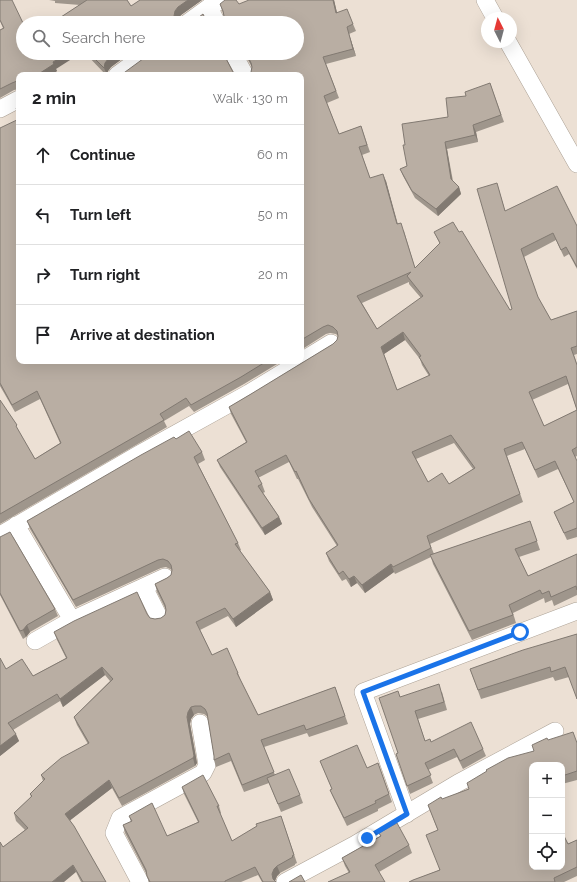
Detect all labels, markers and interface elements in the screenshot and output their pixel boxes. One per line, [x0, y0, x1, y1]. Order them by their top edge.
north arrow [481, 12, 517, 48]
search box [16, 16, 304, 60]
icon: search [30, 27, 52, 49]
text: Search here [62, 29, 145, 47]
text: 2 min [32, 88, 76, 108]
text: Walk · 130 m [213, 91, 288, 106]
icon: ahead [32, 144, 54, 166]
text: Continue [70, 146, 135, 164]
text: 60 m [257, 147, 288, 162]
icon: left [32, 204, 54, 226]
text: Turn left [70, 206, 131, 224]
text: 50 m [258, 207, 288, 222]
icon: right [32, 264, 54, 286]
text: Turn right [70, 266, 140, 284]
text: 20 m [258, 267, 288, 282]
icon: arrive [32, 324, 54, 346]
text: Arrive at destination [70, 326, 215, 344]
route start [511, 623, 529, 641]
map controls [529, 762, 565, 870]
button: + [529, 762, 565, 798]
button: − [529, 798, 565, 834]
route end [358, 829, 376, 847]
button: locate [529, 834, 565, 870]

